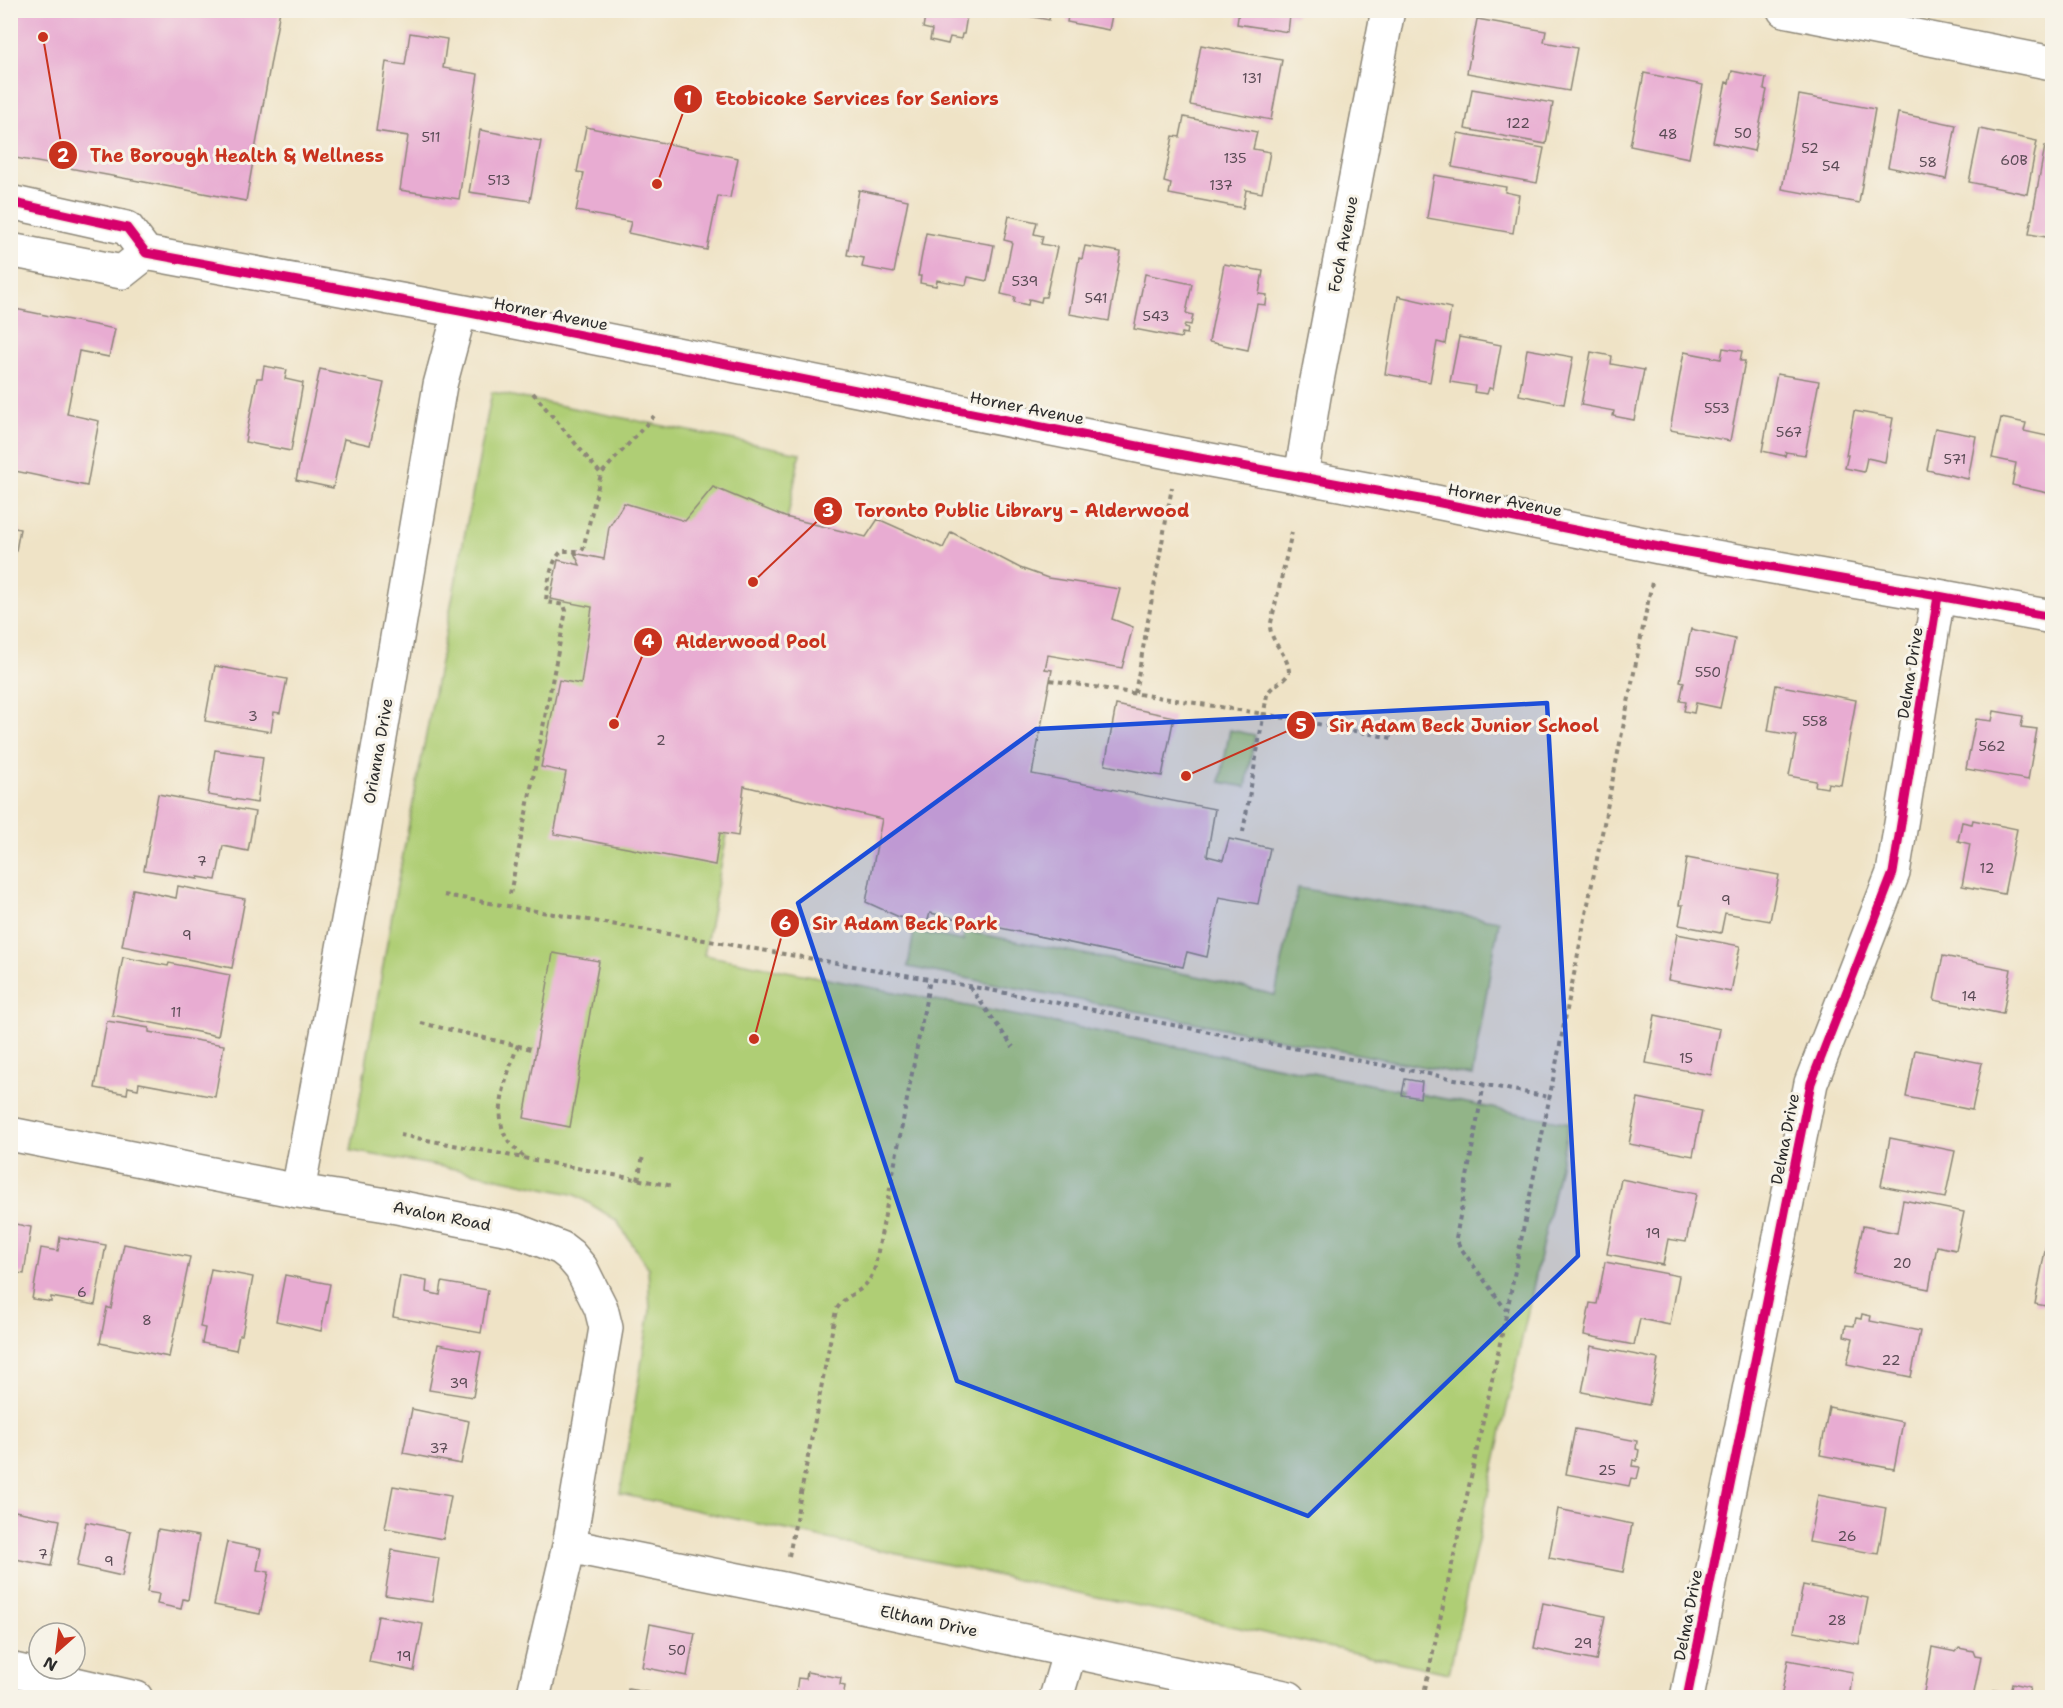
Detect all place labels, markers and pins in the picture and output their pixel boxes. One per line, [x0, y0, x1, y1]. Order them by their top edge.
callout: Etobicoke Services for Seniors [673, 81, 1011, 117]
callout: The Borough Health & Wellness [48, 137, 395, 173]
callout: Toronto Public Library - Alderwood [813, 493, 1202, 529]
callout: Alderwood Pool [633, 624, 838, 660]
callout: Sir Adam Beck Junior School [1286, 707, 1611, 743]
callout: Sir Adam Beck Park [770, 905, 1010, 941]

